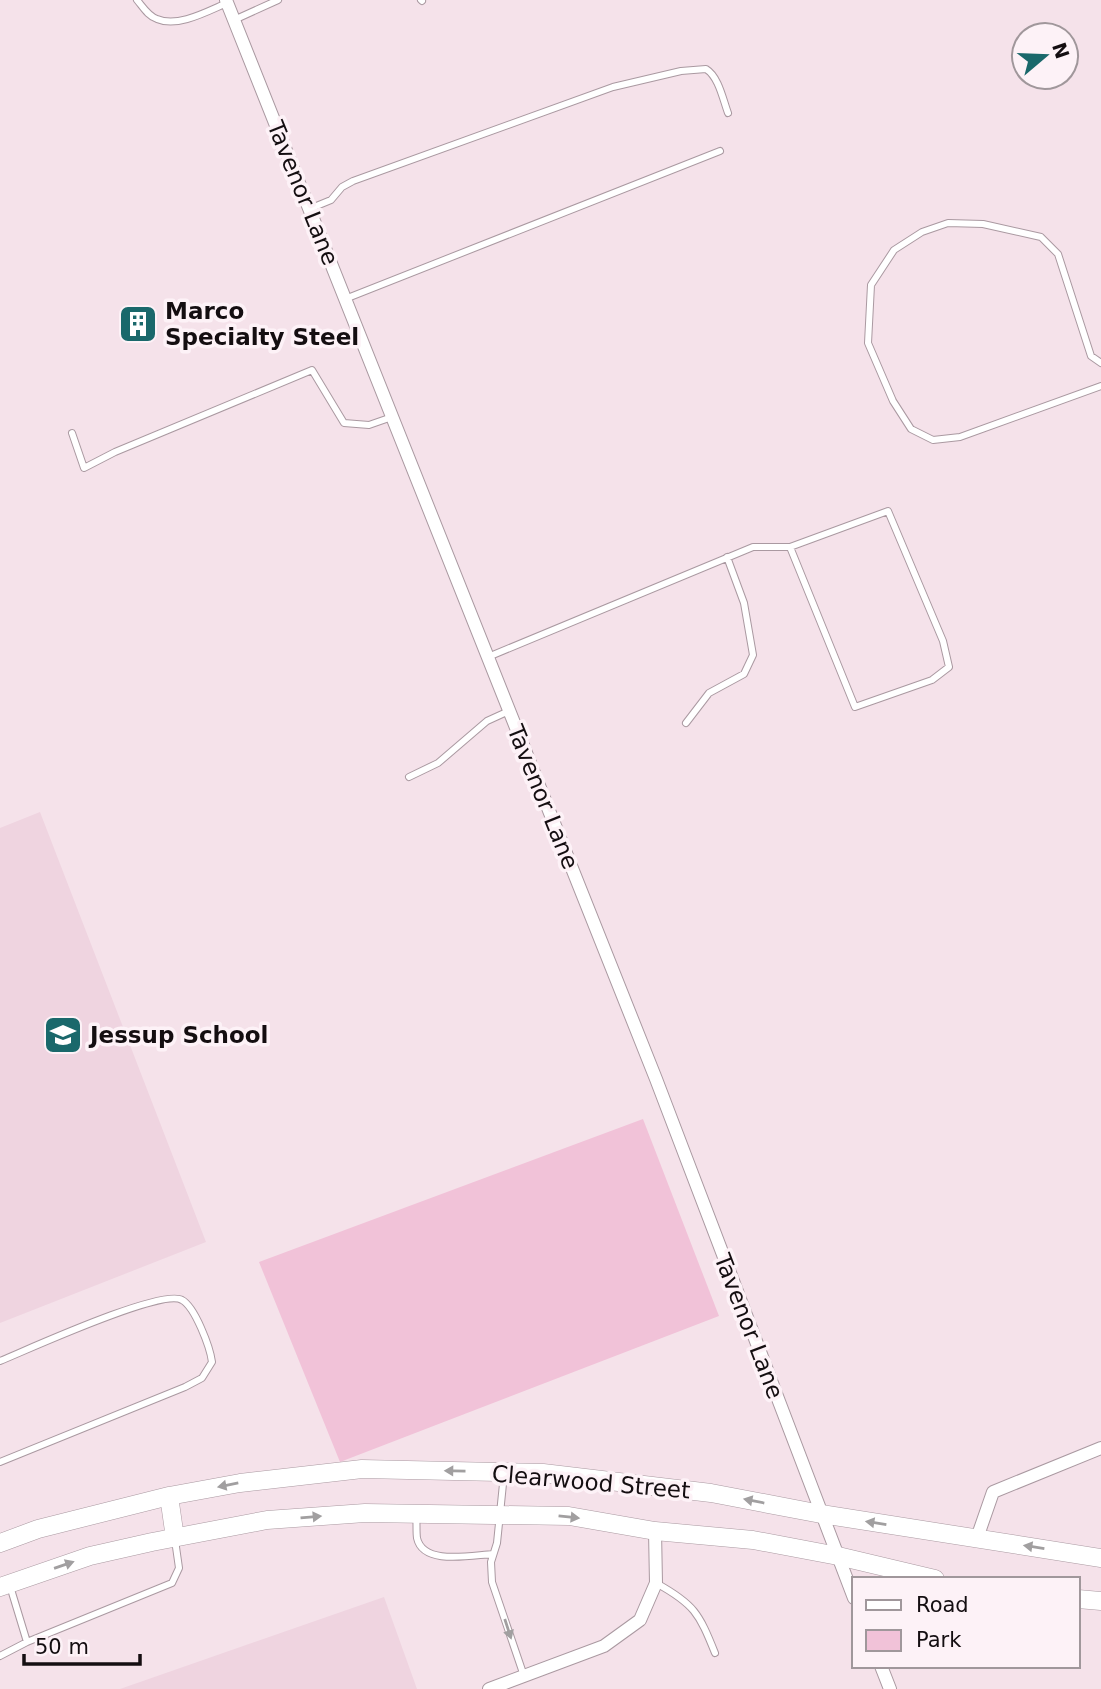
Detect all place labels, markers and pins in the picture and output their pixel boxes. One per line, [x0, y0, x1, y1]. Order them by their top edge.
place label: Marco Specialty Steel [165, 298, 359, 350]
building icon: Marco Specialty Steel [117, 303, 159, 345]
school or university icon: Jessup School [42, 1014, 84, 1056]
place label: Jessup School [88, 1022, 268, 1048]

